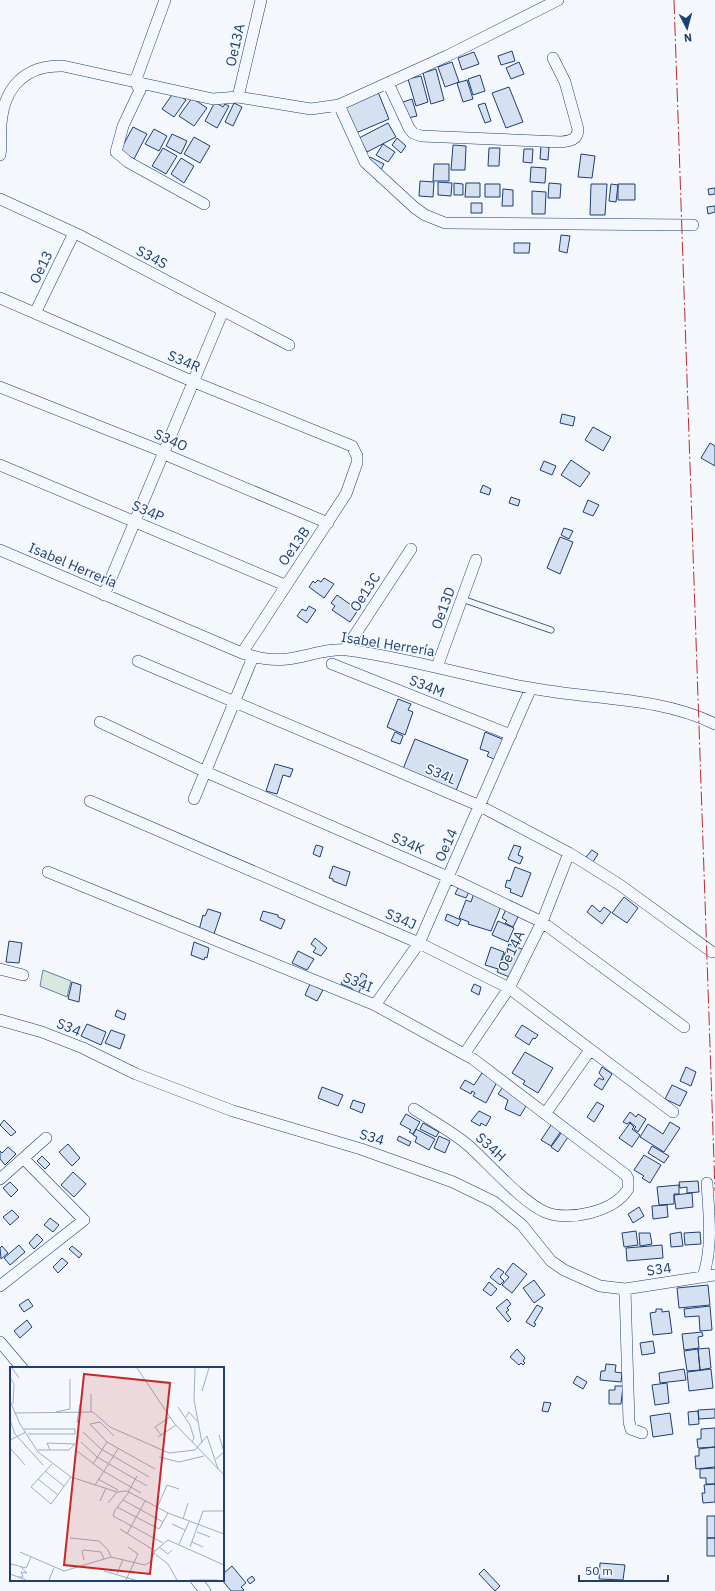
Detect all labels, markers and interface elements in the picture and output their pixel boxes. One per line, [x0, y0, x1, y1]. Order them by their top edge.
north arrow [667, 8, 707, 48]
street label: Oe13A [221, 22, 249, 68]
text: N [683, 31, 693, 45]
street label: S34S [133, 241, 171, 273]
street label: Oe13 [25, 248, 57, 286]
street label: S34R [165, 346, 203, 376]
street label: S34O [151, 425, 191, 455]
street label: S34P [129, 496, 167, 526]
street label: Oe13B [274, 523, 314, 569]
street label: Isabel Herrería [26, 538, 120, 592]
street label: Oe13C [346, 569, 384, 615]
street label: Oe13D [427, 584, 459, 632]
street label: Isabel Herrería [340, 628, 437, 660]
street label: S34M [407, 671, 447, 701]
street label: S34L [423, 759, 459, 789]
street label: Oe14 [431, 826, 461, 864]
street label: S34K [389, 828, 427, 858]
street label: S34J [383, 904, 419, 934]
street label: Oe14A [493, 928, 529, 974]
street label: S34I [340, 968, 376, 996]
street label: S34 [54, 1014, 84, 1040]
street label: S34 [357, 1125, 387, 1149]
street label: S34H [472, 1129, 510, 1165]
street label: S34 [645, 1258, 673, 1280]
inset map [10, 1367, 224, 1581]
scale bar [579, 1557, 668, 1583]
text: 50 m [585, 1563, 613, 1578]

